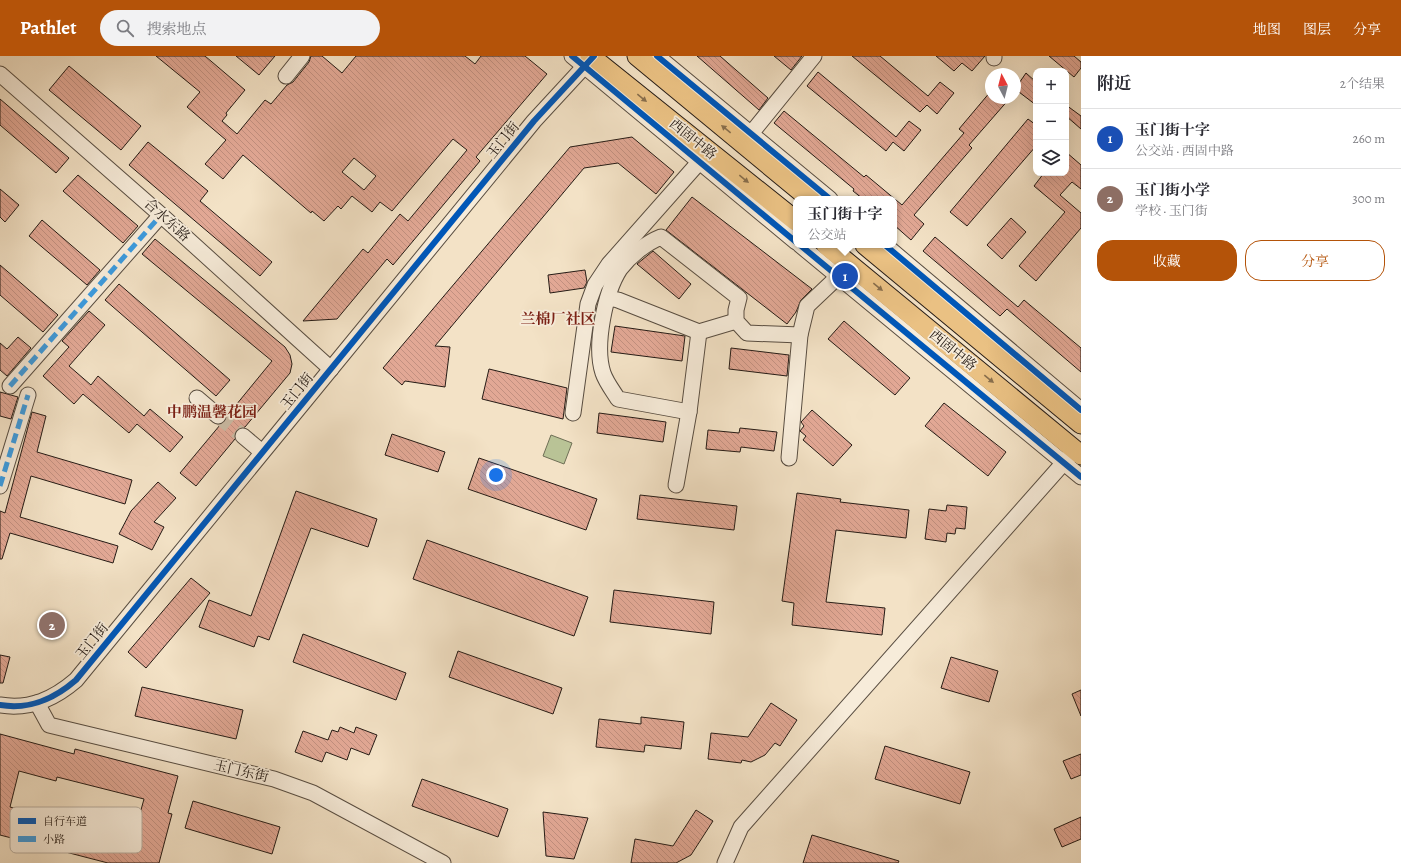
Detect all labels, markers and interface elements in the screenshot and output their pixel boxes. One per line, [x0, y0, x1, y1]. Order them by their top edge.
search box [100, 10, 380, 46]
text: Pathlet [20, 15, 76, 41]
icon: search [114, 17, 136, 39]
text: 搜索地点 [146, 19, 206, 39]
text: 地图 [1253, 20, 1281, 39]
text: 图层 [1303, 20, 1331, 39]
text: 分享 [1353, 20, 1381, 39]
north arrow [985, 68, 1021, 104]
map controls [1033, 68, 1069, 176]
button: + [1033, 68, 1069, 104]
text: 附近 [1097, 72, 1131, 95]
text: 2个结果 [1340, 75, 1385, 92]
one-way arrow [637, 94, 648, 102]
button: − [1033, 104, 1069, 140]
street label: 西固中路 [665, 114, 721, 164]
street label: 玉门街 [482, 118, 524, 162]
text: 玉门街十字 [1135, 120, 1210, 140]
one-way arrow [721, 125, 731, 134]
text: 1 [1108, 130, 1112, 147]
text: 260 m [1352, 130, 1385, 147]
button: layers [1033, 140, 1069, 176]
text: 公交站 · 西固中路 [1135, 142, 1234, 159]
one-way arrow [738, 175, 749, 184]
text: 玉门街小学 [1135, 180, 1210, 200]
text: 2 [1107, 190, 1113, 207]
text: 300 m [1352, 190, 1385, 207]
street label: 合水东路 [140, 194, 194, 246]
popup [793, 196, 897, 248]
text: 学校 · 玉门街 [1135, 202, 1208, 219]
text: 玉门街十字 [807, 204, 883, 224]
text: 公交站 [807, 226, 847, 243]
button: 收藏 [1097, 240, 1237, 281]
button: 分享 [1245, 240, 1385, 281]
pin: 1 [832, 261, 858, 291]
one-way arrow [872, 283, 883, 292]
district label: 兰棉厂社区 [520, 309, 596, 329]
street label: 西固中路 [925, 325, 981, 375]
street label: 玉门街 [276, 369, 318, 413]
one-way arrow [983, 374, 994, 383]
district label: 中鹏温馨花园 [167, 402, 257, 422]
your location [486, 465, 506, 485]
pin: 2 [39, 610, 65, 640]
street label: 玉门街 [71, 619, 113, 663]
street label: 玉门东街 [212, 755, 270, 787]
legend [10, 807, 142, 853]
text: 自行车道 [43, 814, 87, 829]
text: 小路 [43, 832, 65, 847]

